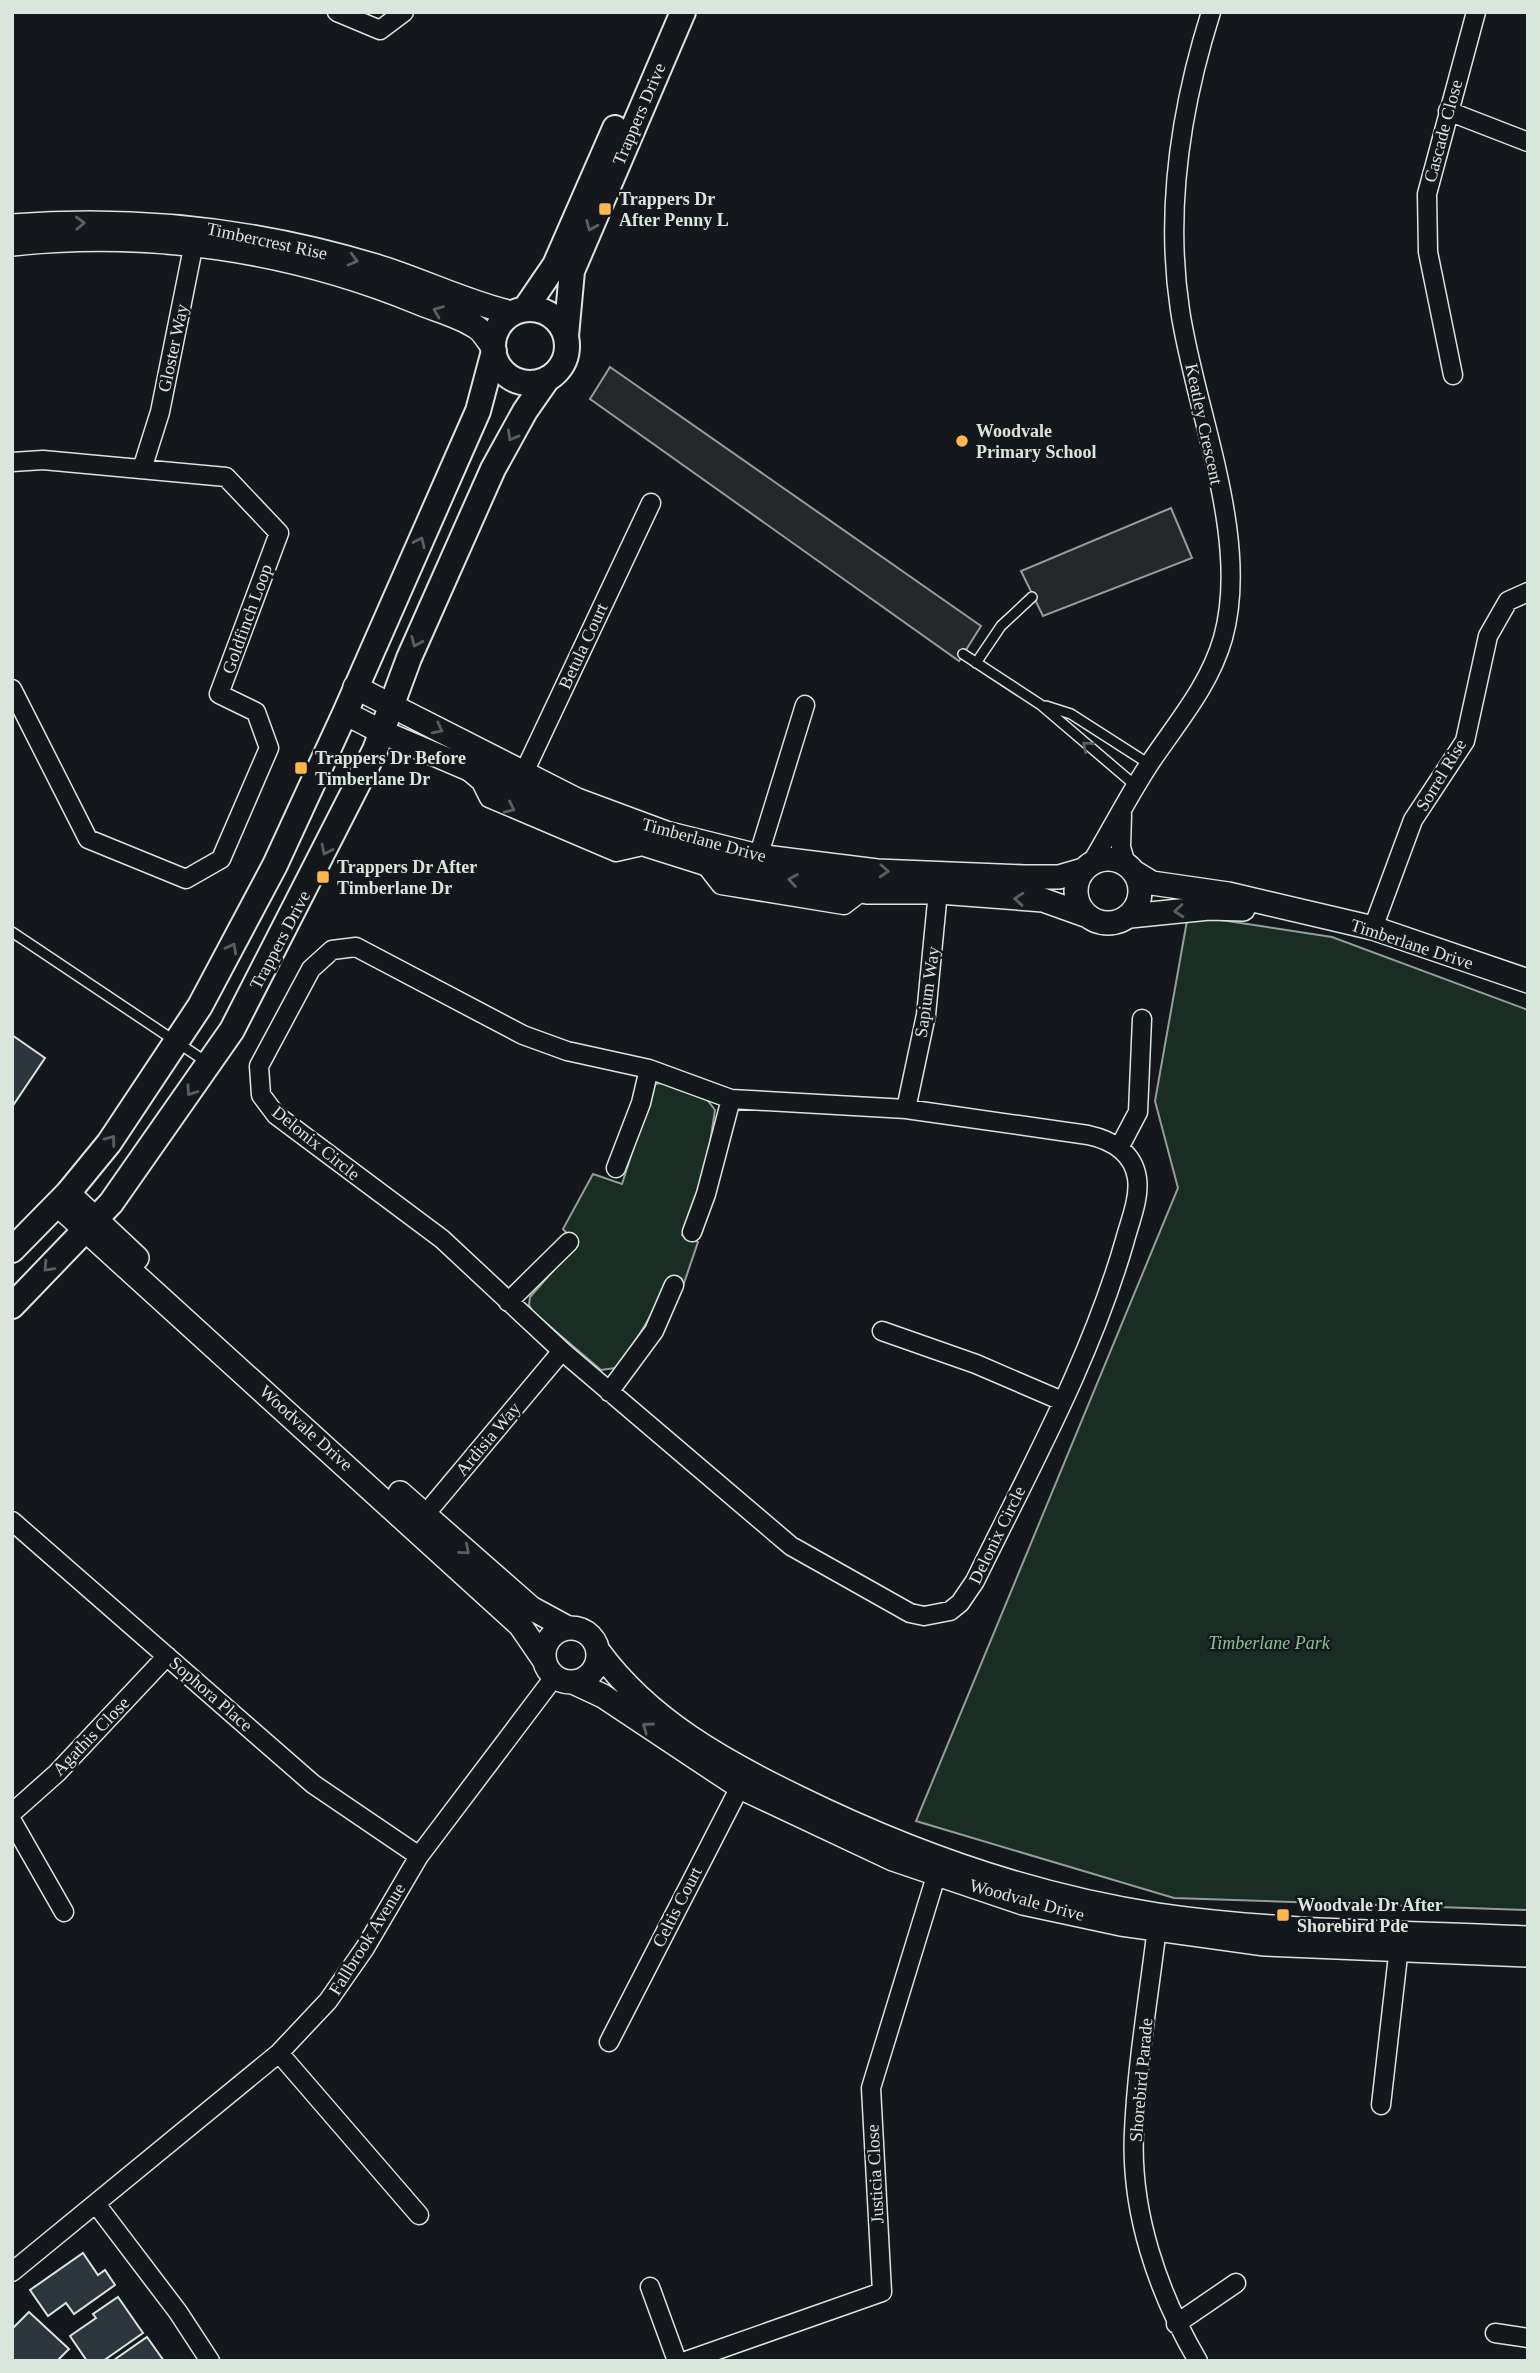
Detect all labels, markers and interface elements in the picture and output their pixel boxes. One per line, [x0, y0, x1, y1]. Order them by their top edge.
street label: Trappers Drive [609, 60, 669, 168]
street label: Cascade Close [1420, 77, 1466, 185]
place label: Trappers Dr After Penny L [619, 189, 729, 230]
marker: Trappers Dr After Penny L [597, 201, 613, 217]
one-way arrow [75, 215, 86, 230]
street label: Timbercrest Rise [205, 218, 329, 264]
one-way arrow [585, 218, 599, 231]
one-way arrow [347, 252, 359, 266]
street label: Gloster Way [154, 302, 192, 394]
one-way arrow [432, 305, 444, 319]
street label: Keatley Crescent [1181, 362, 1227, 486]
place label: Woodvale Primary School [976, 421, 1096, 462]
one-way arrow [506, 428, 520, 441]
marker: Woodvale Primary School [954, 433, 970, 449]
one-way arrow [412, 536, 426, 549]
street label: Goldfinch Loop [218, 561, 276, 677]
street label: Betula Court [554, 600, 612, 692]
one-way arrow [410, 635, 424, 647]
one-way arrow [431, 721, 443, 735]
street label: Sorrel Rise [1412, 735, 1470, 815]
one-way arrow [1083, 742, 1095, 755]
place label: Trappers Dr Before Timberlane Dr [315, 748, 466, 789]
marker: Trappers Dr Before Timberlane Dr [293, 760, 309, 776]
one-way arrow [503, 800, 515, 814]
street label: Timberlane Drive [640, 814, 768, 866]
one-way arrow [320, 843, 334, 855]
place label: Trappers Dr After Timberlane Dr [337, 857, 477, 898]
one-way arrow [879, 863, 890, 878]
marker: Trappers Dr After Timberlane Dr [315, 869, 331, 885]
one-way arrow [787, 873, 799, 888]
street label: Trappers Drive [246, 887, 314, 993]
one-way arrow [1013, 892, 1024, 907]
one-way arrow [1173, 903, 1184, 918]
street label: Timberlane Drive [1348, 915, 1476, 973]
one-way arrow [223, 942, 237, 955]
street label: Sapium Way [911, 945, 943, 1039]
one-way arrow [187, 1083, 199, 1096]
street label: Delonix Circle [268, 1102, 364, 1184]
one-way arrow [103, 1135, 115, 1148]
one-way arrow [44, 1259, 56, 1272]
street label: Woodvale Drive [255, 1381, 357, 1475]
street label: Ardisia Way [452, 1398, 524, 1480]
street label: Delonix Circle [965, 1483, 1029, 1587]
one-way arrow [456, 1542, 469, 1554]
park label: Timberlane Park [1208, 1633, 1331, 1653]
street label: Sophora Place [165, 1653, 257, 1735]
street label: Agathis Close [49, 1693, 133, 1779]
one-way arrow [642, 1723, 655, 1735]
street label: Celtis Court [648, 1863, 706, 1951]
street label: Woodvale Drive [967, 1875, 1087, 1925]
street label: Fallbrook Avenue [325, 1879, 409, 1999]
place label: Woodvale Dr After Shorebird Pde [1297, 1895, 1443, 1936]
marker: Woodvale Dr After Shorebird Pde [1275, 1907, 1291, 1923]
street label: Shorebird Parade [1126, 2017, 1156, 2143]
street label: Justicia Close [862, 2124, 888, 2224]

